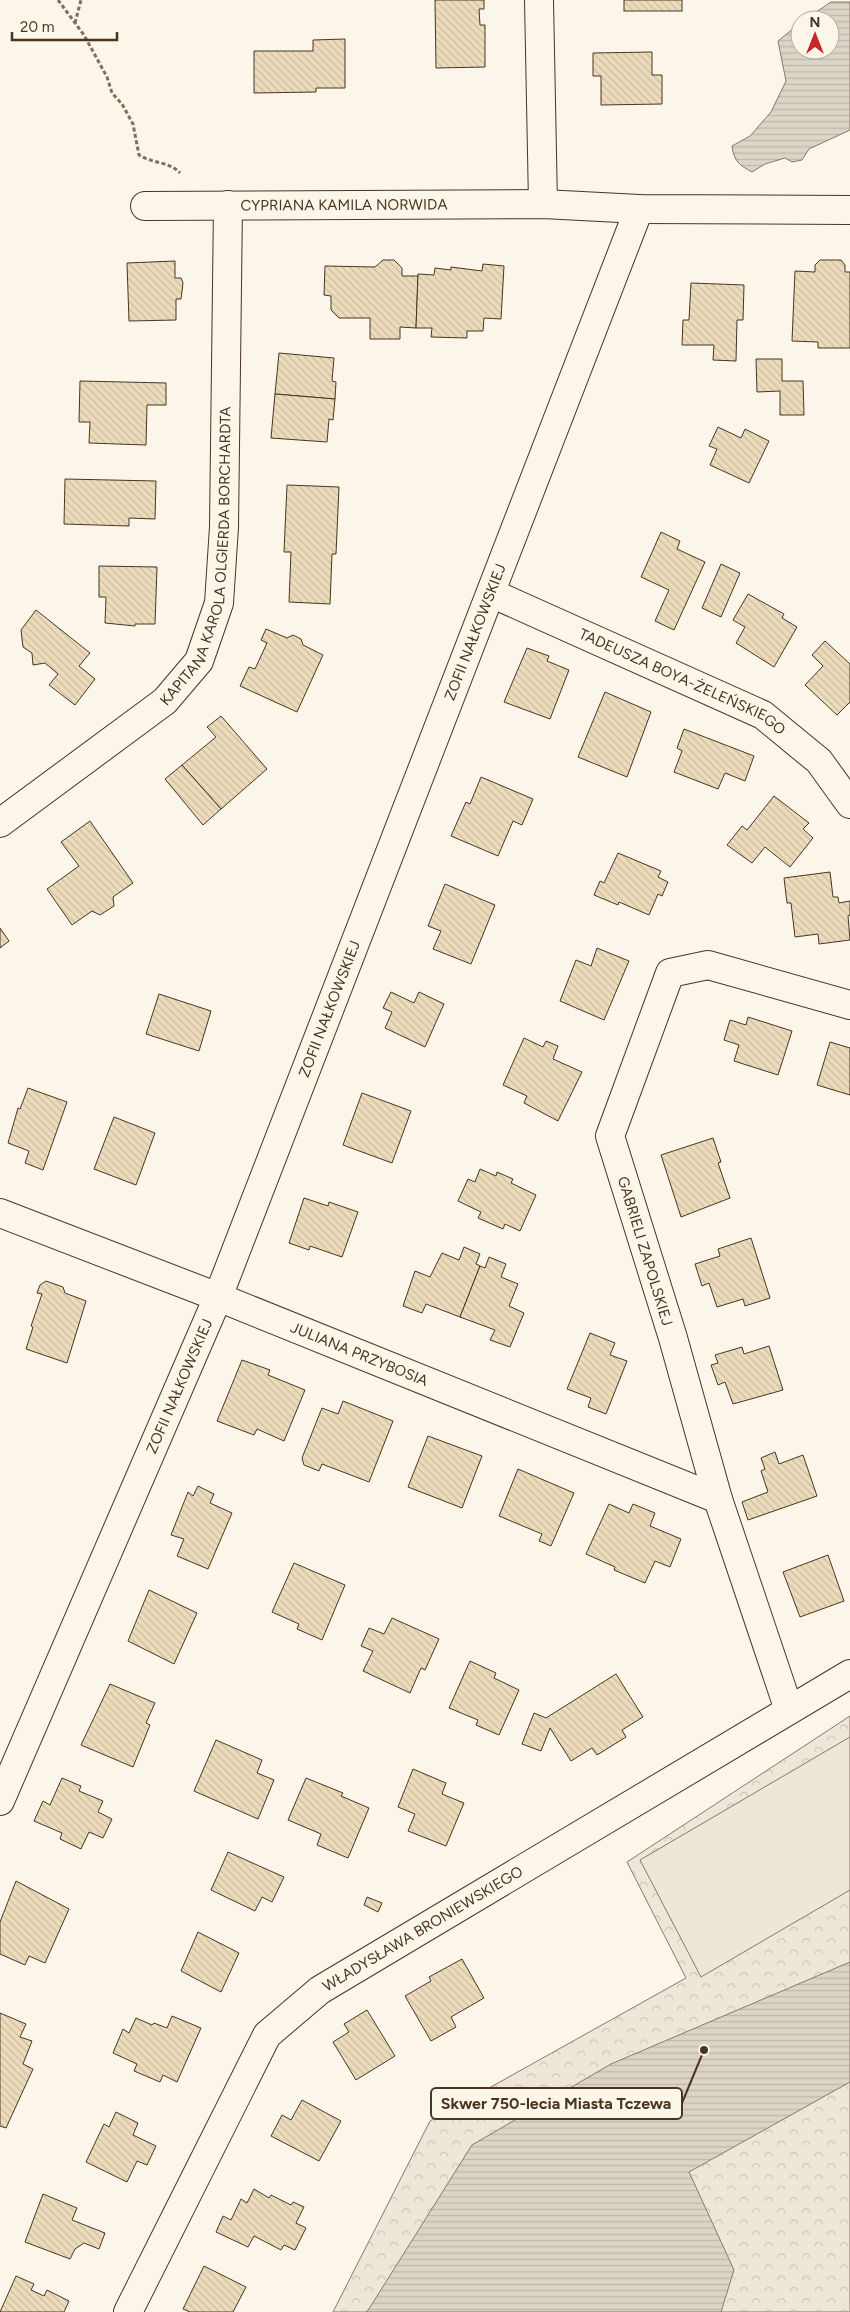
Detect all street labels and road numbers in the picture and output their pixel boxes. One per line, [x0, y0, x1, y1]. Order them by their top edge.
street label: CYPRIANA KAMILA NORWIDA [240, 195, 448, 215]
street label: KAPITANA KAROLA OLGIERDA BORCHARDTA [156, 406, 234, 709]
street label: ZOFII NAŁKOWSKIEJ [441, 561, 510, 703]
street label: TADEUSZA BOYA-ŻELEŃSKIEGO [576, 625, 789, 739]
street label: ZOFII NAŁKOWSKIEJ [295, 938, 364, 1080]
street label: GABRIELI ZAPOLSKIEJ [614, 1174, 676, 1328]
street label: ZOFII NAŁKOWSKIEJ [142, 1316, 216, 1456]
street label: JULIANA PRZYBOSIA [288, 1318, 431, 1390]
street label: WŁADYSŁAWA BRONIEWSKIEGO [319, 1862, 526, 1995]

